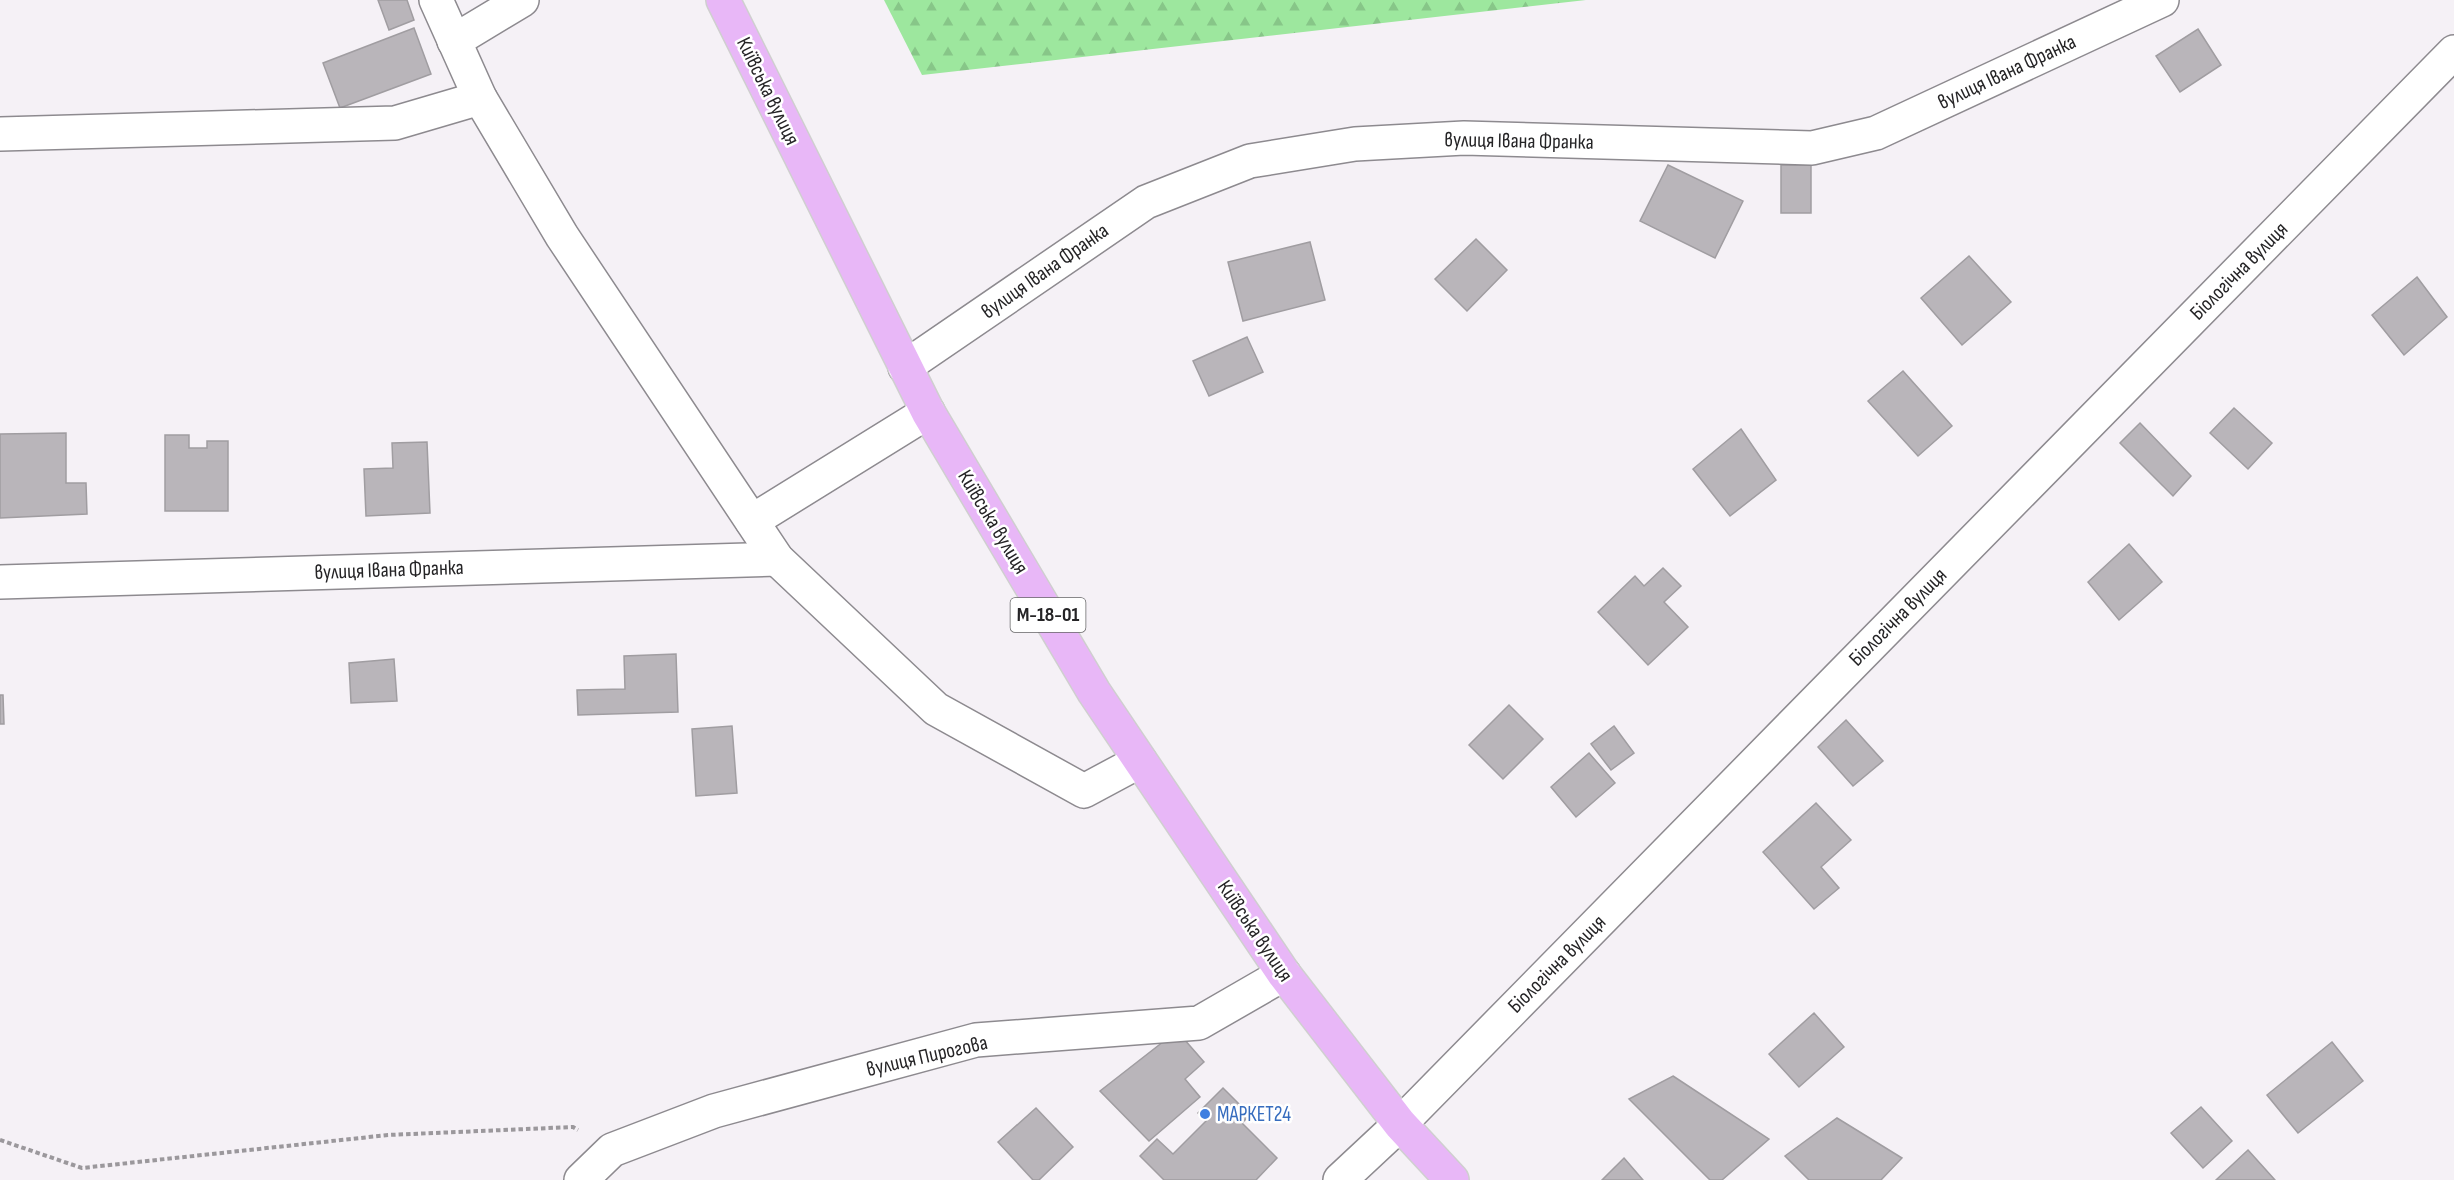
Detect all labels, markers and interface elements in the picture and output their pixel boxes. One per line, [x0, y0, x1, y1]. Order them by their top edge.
street label: вулиця Івана Франка [1934, 29, 2080, 115]
street label: Київська вулиця [731, 33, 805, 149]
street label: вулиця Івана Франка [1444, 127, 1594, 155]
street label: Біологічна вулиця [2185, 217, 2293, 325]
street label: вулиця Івана Франка [977, 218, 1113, 324]
street label: Київська вулиця [952, 466, 1034, 578]
street label: вулиця Івана Франка [314, 555, 464, 585]
street label: Біологічна вулиця [1844, 563, 1952, 671]
road number: М-18-01 [1010, 598, 1086, 632]
street label: Київська вулиця [1212, 876, 1298, 986]
street label: Біологічна вулиця [1503, 910, 1611, 1018]
street label: вулиця Пирогова [864, 1030, 990, 1082]
place label: МАРКЕТ24 [1217, 1102, 1291, 1127]
marker: МАРКЕТ24 [1198, 1107, 1212, 1121]

